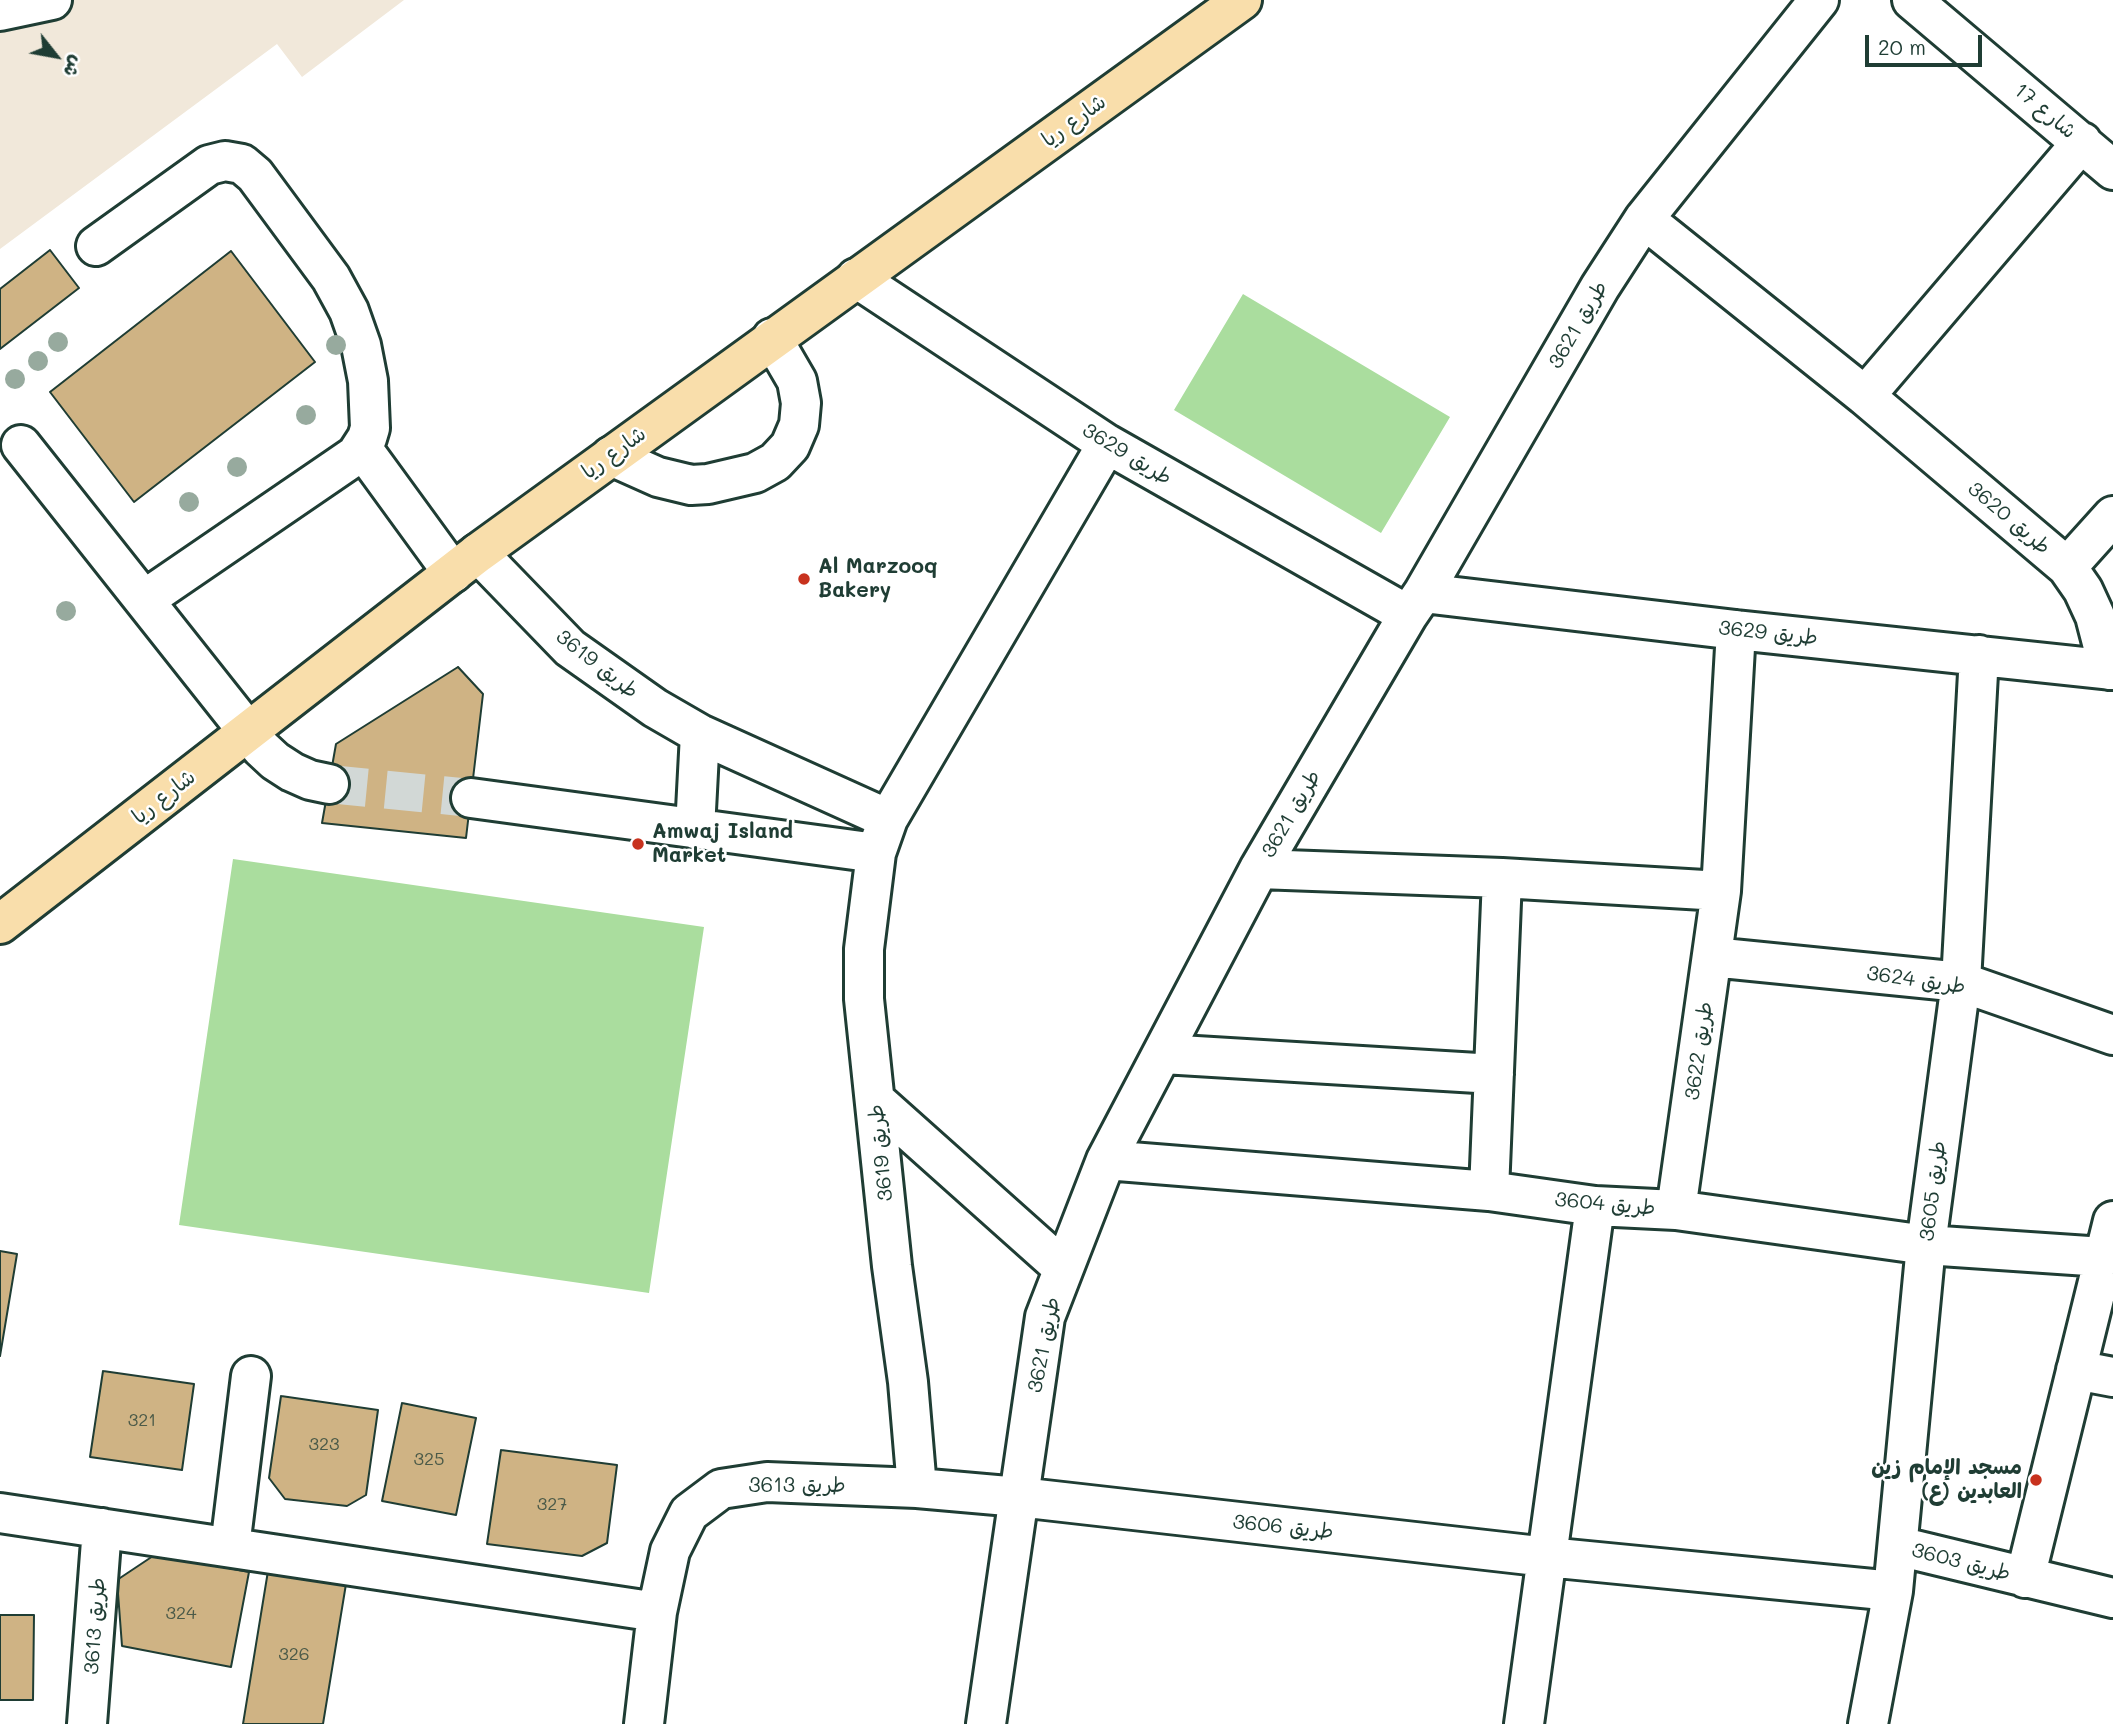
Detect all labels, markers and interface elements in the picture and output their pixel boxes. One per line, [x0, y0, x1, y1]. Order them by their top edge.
north arrow [21, 21, 91, 91]
scale bar [1868, 21, 1985, 65]
text: 20 m [1878, 33, 1926, 60]
text: ش [58, 52, 91, 82]
street label: شارع 17 [2009, 78, 2081, 144]
street label: شارع ريا [1037, 89, 1111, 153]
street label: طريق 3621 [1543, 277, 1613, 373]
street label: طريق 3629 [1078, 417, 1176, 491]
street label: شارع ريا [577, 421, 651, 485]
street label: طريق 3620 [1962, 476, 2056, 560]
place label: Al Marzooq Bakery [818, 554, 938, 604]
marker: Al Marzooq Bakery [796, 571, 812, 587]
street label: طريق 3629 [1717, 615, 1819, 651]
street label: طريق 3619 [551, 624, 643, 704]
street label: شارع ريا [127, 765, 201, 829]
street label: طريق 3621 [1256, 766, 1326, 862]
place label: Amwaj Island Market [652, 819, 793, 869]
marker: Amwaj Island Market [630, 836, 646, 852]
street label: طريق 3624 [1865, 961, 1967, 999]
street label: طريق 3622 [1680, 1000, 1718, 1102]
street label: طريق 3619 [863, 1103, 899, 1203]
street label: طريق 3605 [1914, 1139, 1952, 1243]
street label: طريق 3604 [1554, 1187, 1656, 1221]
street label: طريق 3621 [1022, 1295, 1066, 1395]
house number: 321 [128, 1409, 156, 1431]
house number: 323 [308, 1433, 340, 1455]
house number: 325 [413, 1448, 445, 1470]
place label: مسجد الإمام زين العابدين (ع) [1871, 1455, 2022, 1505]
marker: مسجد الإمام زين العابدين (ع) [2028, 1472, 2044, 1488]
street label: طريق 3613 [748, 1473, 846, 1499]
house number: 327 [537, 1493, 567, 1515]
street label: طريق 3606 [1231, 1509, 1335, 1545]
street label: طريق 3603 [1909, 1538, 2013, 1586]
street label: طريق 3613 [79, 1576, 111, 1676]
house number: 324 [165, 1602, 197, 1624]
house number: 326 [278, 1643, 310, 1665]

